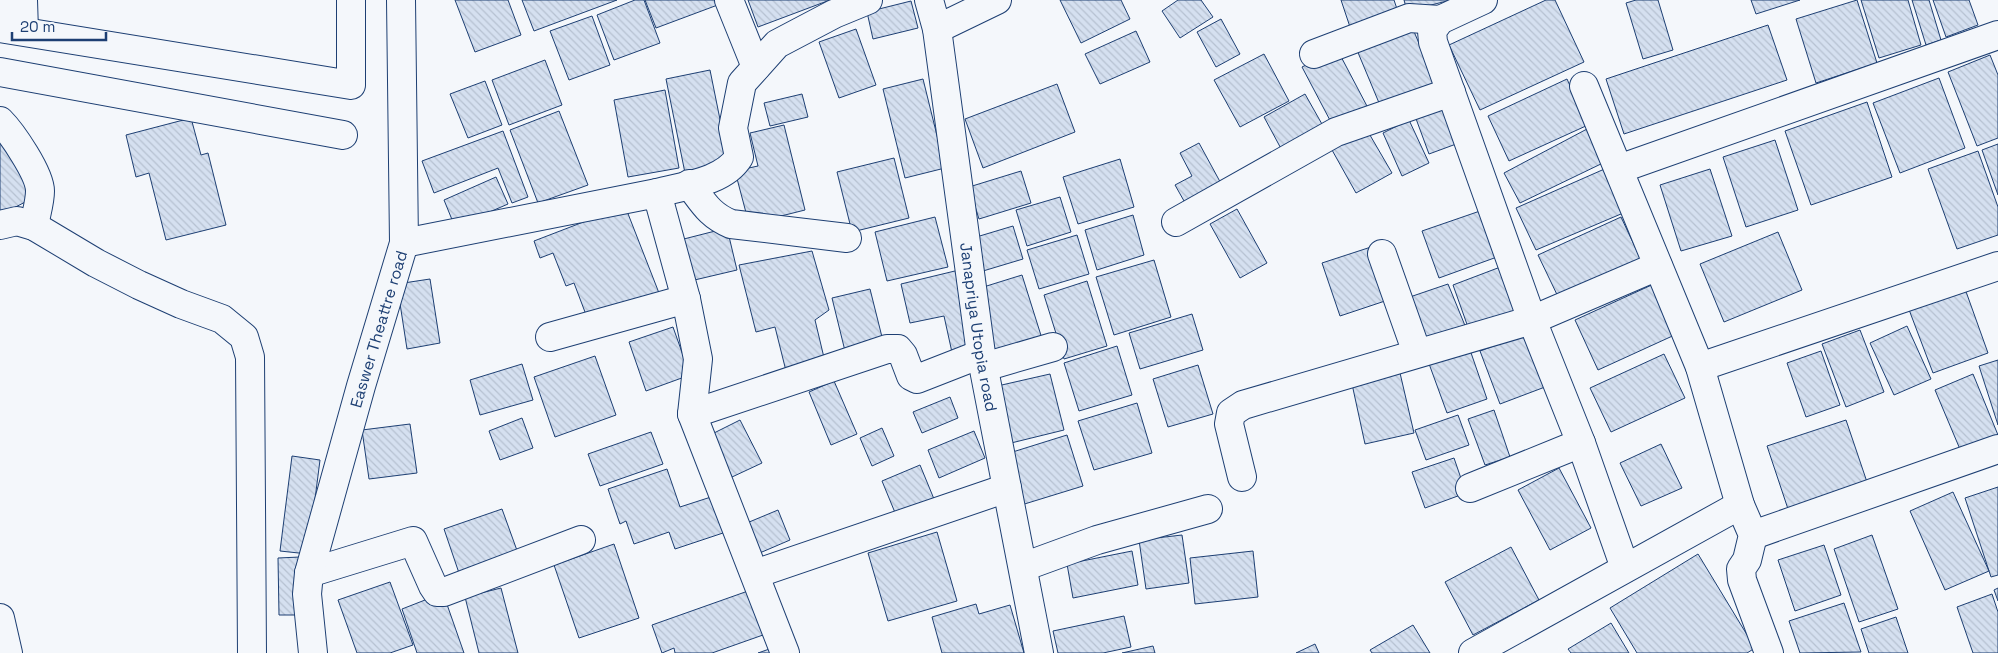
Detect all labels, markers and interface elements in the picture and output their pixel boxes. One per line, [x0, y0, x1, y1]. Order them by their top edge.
scale bar [12, 10, 106, 42]
text: 20 m [20, 17, 55, 36]
street label: Janapriya Utopia road [955, 241, 1002, 413]
street label: Easwer Theattre road [345, 248, 412, 410]

